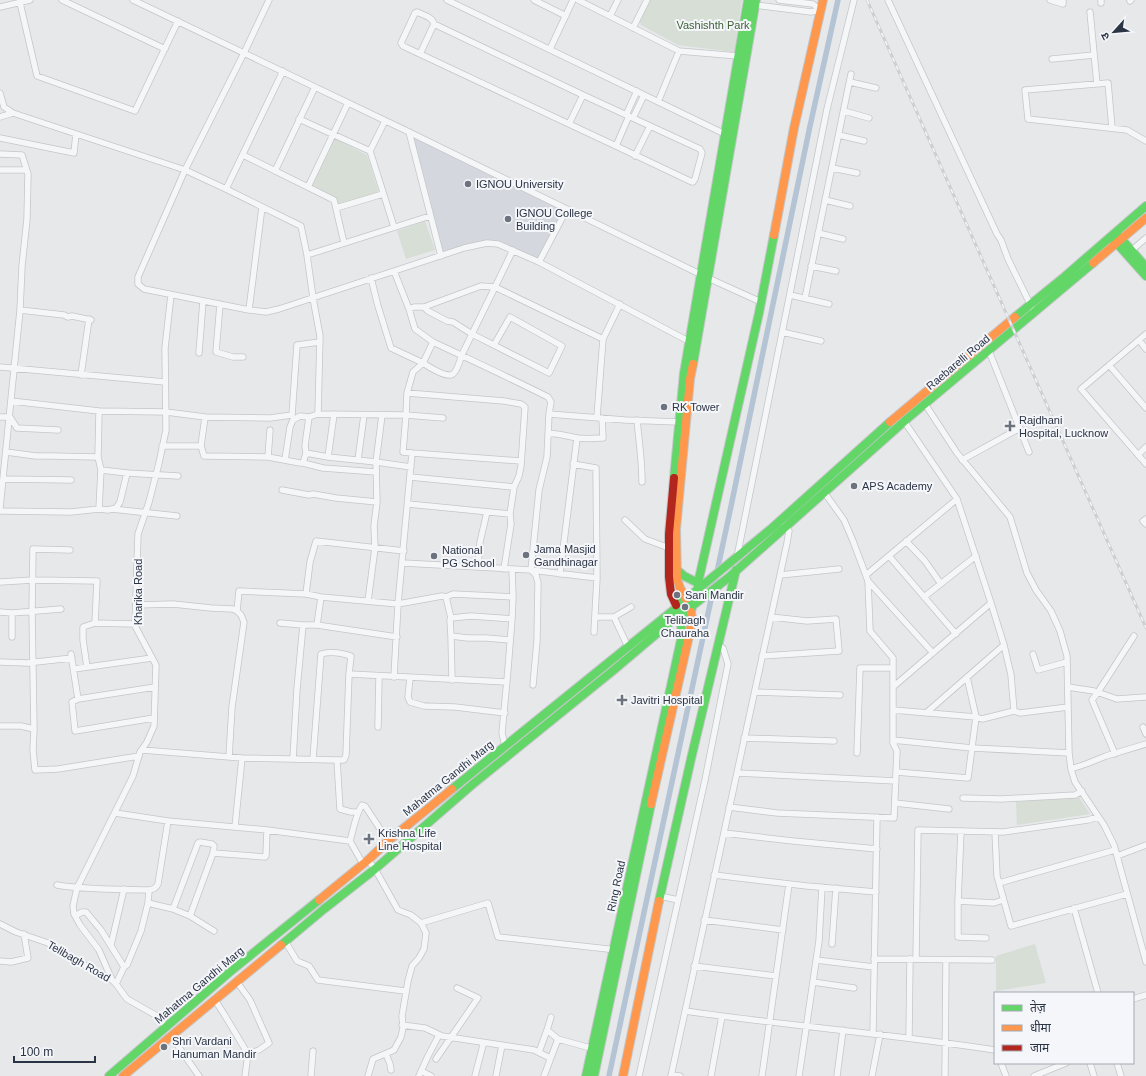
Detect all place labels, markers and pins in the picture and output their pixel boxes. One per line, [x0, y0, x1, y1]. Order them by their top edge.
place label: IGNOU University [476, 178, 564, 190]
marker: IGNOU University [463, 179, 473, 189]
place label: IGNOU College Building [516, 207, 592, 232]
marker: IGNOU College Building [503, 214, 513, 224]
place label: RK Tower [672, 401, 720, 413]
marker: RK Tower [659, 402, 669, 412]
place label: Rajdhani Hospital, Lucknow [1019, 414, 1108, 439]
marker: Rajdhani Hospital, Lucknow [1004, 420, 1016, 432]
place label: APS Academy [862, 480, 933, 492]
marker: APS Academy [849, 481, 859, 491]
place label: Jama Masjid Gandhinagar [534, 543, 598, 568]
place label: National PG School [442, 544, 495, 569]
marker: Jama Masjid Gandhinagar [521, 550, 531, 560]
marker: National PG School [429, 551, 439, 561]
place label: Sani Mandir [685, 589, 744, 601]
marker: Sani Mandir [672, 590, 682, 600]
marker: Telibagh Chauraha [680, 602, 690, 612]
place label: Telibagh Chauraha [661, 614, 710, 639]
marker: Javitri Hospital [616, 694, 628, 706]
place label: Javitri Hospital [631, 694, 703, 706]
place label: Krishna Life Line Hospital [378, 827, 442, 852]
marker: Krishna Life Line Hospital [363, 833, 375, 845]
place label: Shri Vardani Hanuman Mandir [172, 1035, 257, 1060]
marker: Shri Vardani Hanuman Mandir [159, 1042, 169, 1052]

